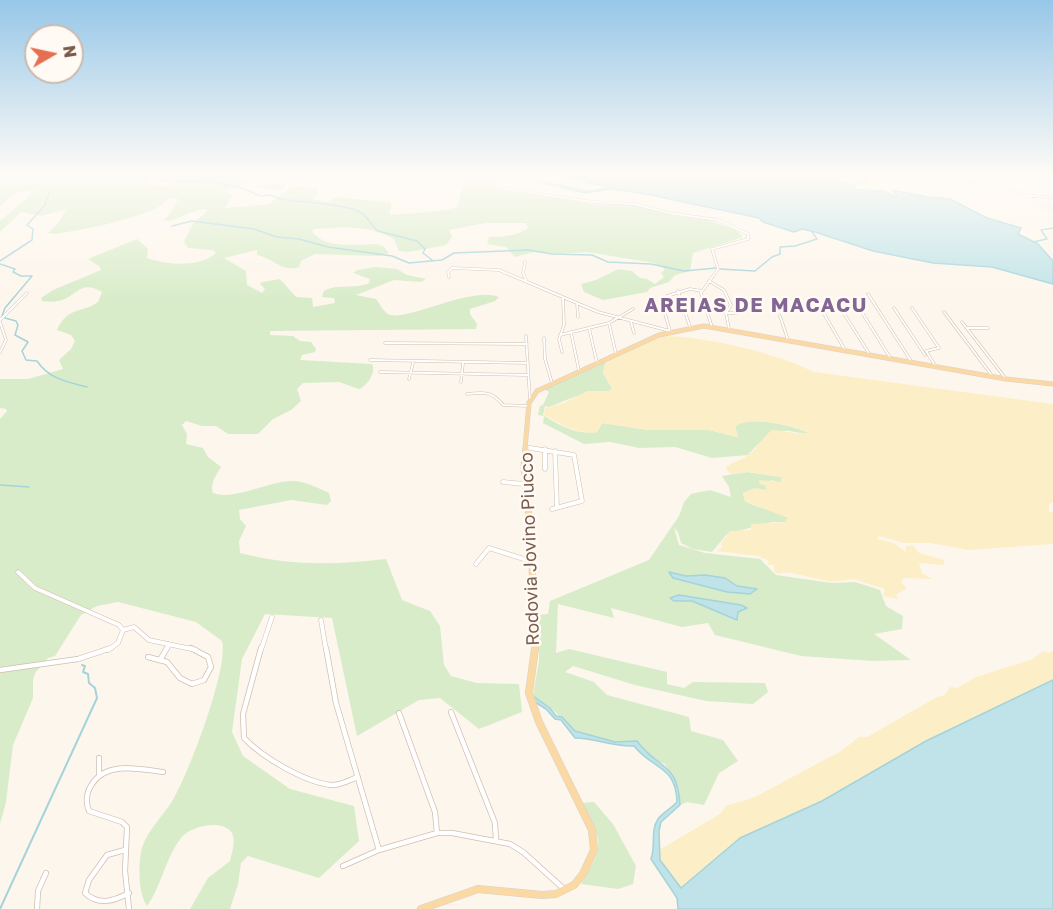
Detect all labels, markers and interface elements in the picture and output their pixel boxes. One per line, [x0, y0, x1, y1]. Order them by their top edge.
north arrow [24, 24, 84, 84]
text: N [59, 44, 81, 59]
district label: AREIAS DE MACACU [644, 294, 868, 318]
street label: Rodovia Jovino Piucco [516, 452, 544, 646]

